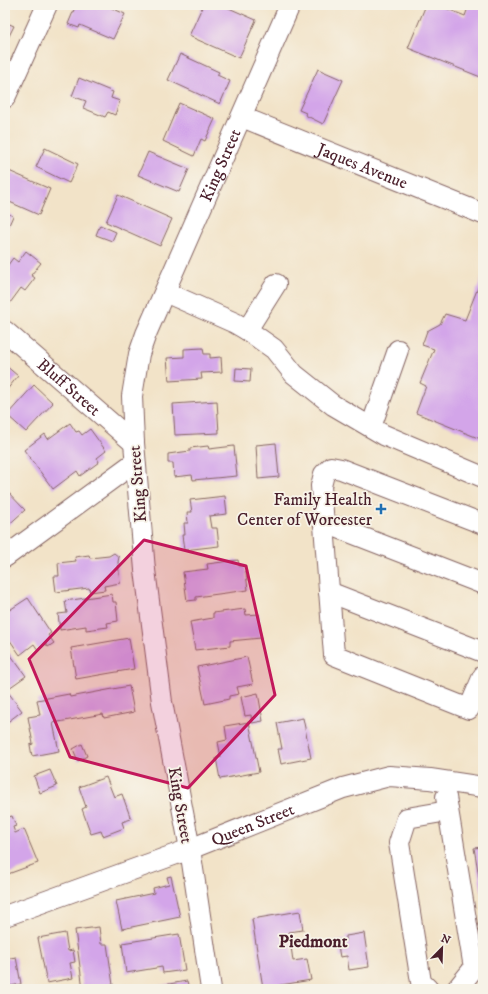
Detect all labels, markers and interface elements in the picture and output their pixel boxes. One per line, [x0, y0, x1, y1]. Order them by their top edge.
street label: King Street [195, 125, 247, 205]
street label: Jaques Avenue [312, 138, 411, 195]
street label: Bluff Street [32, 354, 105, 421]
street label: King Street [124, 444, 152, 523]
place label: Family Health Center of Worcester [237, 489, 373, 531]
marker: Family Health Center of Worcester [375, 503, 387, 515]
street label: King Street [162, 765, 198, 846]
street label: Queen Street [208, 798, 298, 851]
north arrow [422, 928, 462, 968]
district label: Piedmont [279, 931, 348, 953]
text: N [439, 932, 452, 948]

